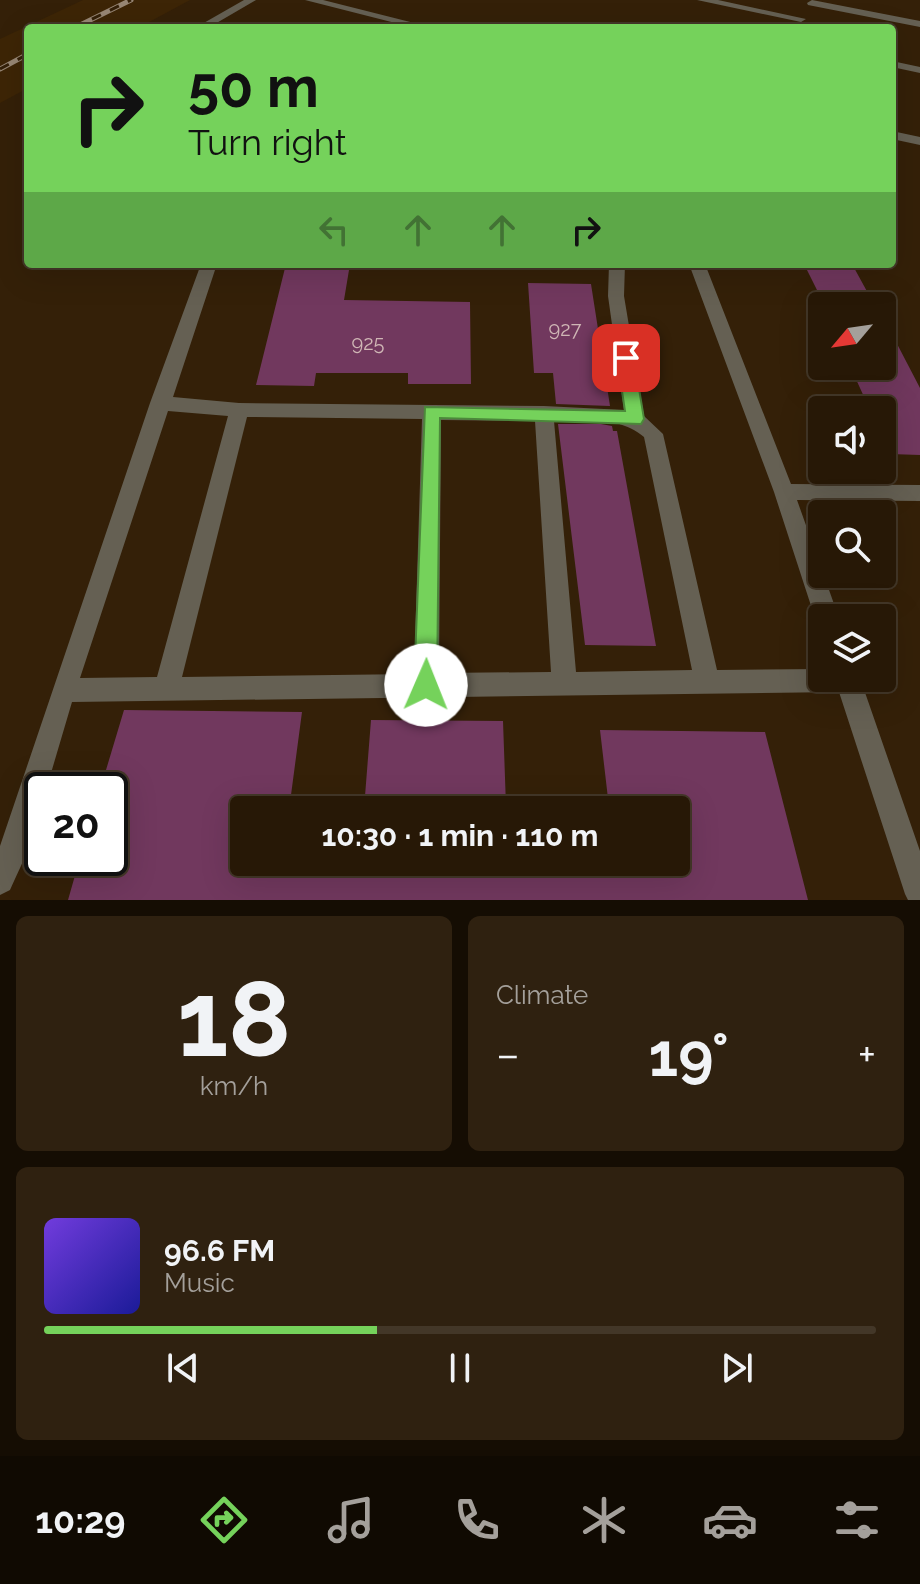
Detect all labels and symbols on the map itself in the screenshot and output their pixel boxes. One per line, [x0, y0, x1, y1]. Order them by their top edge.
north arrow [808, 292, 896, 380]
house number: 927 [549, 317, 582, 341]
pin [592, 324, 660, 392]
house number: 925 [351, 331, 385, 355]
position arrow [384, 643, 468, 727]
speed limit sign: 20 [24, 772, 128, 876]

